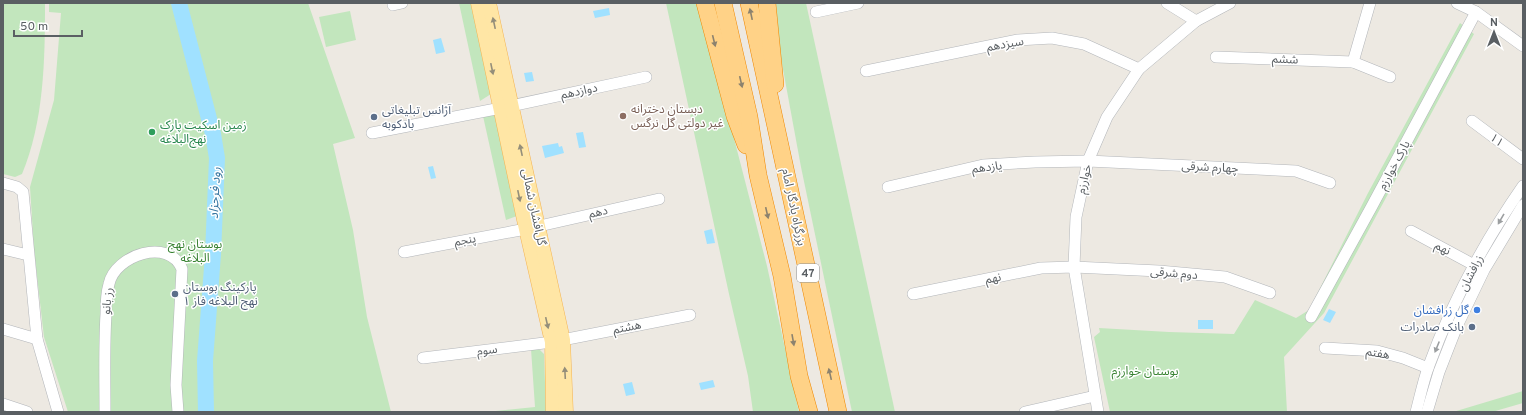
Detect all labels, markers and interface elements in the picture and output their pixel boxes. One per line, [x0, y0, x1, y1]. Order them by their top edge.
one-way arrow [748, 8, 754, 20]
scale bar [14, 12, 82, 38]
north arrow [1474, 12, 1514, 52]
one-way arrow [490, 16, 496, 29]
text: N [1490, 16, 1498, 30]
text: 50 m [20, 19, 48, 35]
street label: سیزدهم [985, 34, 1025, 56]
one-way arrow [711, 35, 717, 47]
street label: ششم [1272, 52, 1298, 68]
one-way arrow [490, 62, 496, 75]
one-way arrow [738, 76, 744, 88]
street label: دوازدهم [559, 80, 599, 104]
place label: دبستان دخترانه غیر دولتی گل نرگس [631, 102, 724, 132]
place label: آژانس تبلیغاتی بادکوبه [382, 103, 451, 133]
marker: دبستان دخترانه غیر دولتی گل نرگس [618, 111, 628, 121]
marker: آژانس تبلیغاتی بادکوبه [369, 112, 379, 122]
place label: زمین اسکیت پارک نهج‌البلاغه [160, 118, 247, 148]
marker: زمین اسکیت پارک نهج‌البلاغه [147, 127, 157, 137]
street label: ۱۱ [1486, 130, 1507, 151]
street label: پارک خوارزم [1375, 138, 1415, 193]
one-way arrow [518, 143, 524, 156]
street label: یازدهم [971, 158, 1003, 178]
street label: چهارم شرقی [1181, 159, 1239, 177]
street label: خوارزم [1074, 163, 1096, 196]
water label: رود فرحزاد [207, 167, 225, 219]
street label: گل‌افشان شمالی [517, 167, 549, 248]
street label: بزرگراه یادگار امام [777, 167, 809, 247]
one-way arrow [516, 190, 522, 202]
street label: دهم [587, 203, 610, 223]
one-way arrow [764, 206, 770, 219]
one-way arrow [1498, 213, 1505, 224]
street label: پنجم [453, 231, 478, 251]
park label: بوستان نهج البلاغه [168, 237, 222, 267]
street label: نهم [1432, 238, 1453, 260]
street label: زرافشان [1456, 253, 1488, 294]
road number: 47 [797, 264, 819, 282]
street label: دوم شرقی [1149, 264, 1199, 284]
street label: نهم [984, 270, 1003, 288]
place label: پارکینگ بوستان نهج البلاغه فاز ۱ [183, 280, 258, 310]
street label: رز بانو [99, 287, 117, 315]
marker: پارکینگ بوستان نهج البلاغه فاز ۱ [170, 289, 180, 299]
place label: گل زرافشان [1414, 303, 1470, 319]
marker: گل زرافشان [1472, 305, 1482, 315]
one-way arrow [545, 316, 551, 329]
street label: هشتم [612, 317, 643, 339]
place label: بانک صادرات [1401, 320, 1464, 336]
marker: بانک صادرات [1467, 322, 1477, 332]
one-way arrow [790, 334, 796, 346]
street label: سوم [476, 342, 498, 360]
one-way arrow [1433, 342, 1439, 354]
street label: هفتم [1365, 344, 1391, 364]
park label: بوستان خوارزم [1111, 364, 1179, 380]
one-way arrow [561, 367, 568, 379]
one-way arrow [826, 368, 832, 380]

